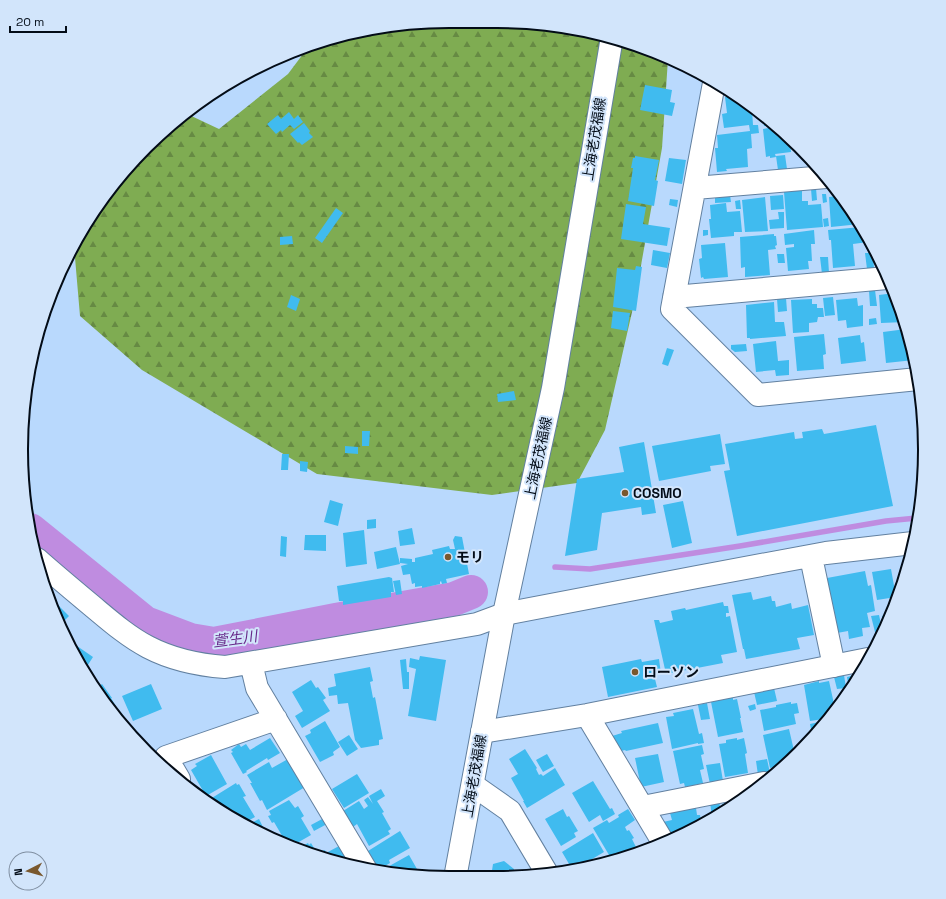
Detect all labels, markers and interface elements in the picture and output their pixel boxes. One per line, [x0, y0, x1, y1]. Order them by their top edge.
scale bar [10, 8, 66, 34]
text: 20 m [16, 14, 44, 30]
street label: 上海老茂福線 [579, 96, 609, 182]
street label: 上海老茂福線 [520, 415, 556, 501]
place label: COSMO [633, 484, 682, 502]
marker: COSMO [620, 488, 630, 498]
place label: モリ [456, 548, 484, 566]
marker: モリ [443, 552, 453, 562]
water label: 萱生川 [211, 626, 261, 651]
place label: ローソン [643, 663, 699, 681]
marker: ローソン [630, 667, 640, 677]
street label: 上海老茂福線 [458, 733, 490, 819]
north arrow [8, 851, 48, 891]
text: N [11, 868, 25, 876]

